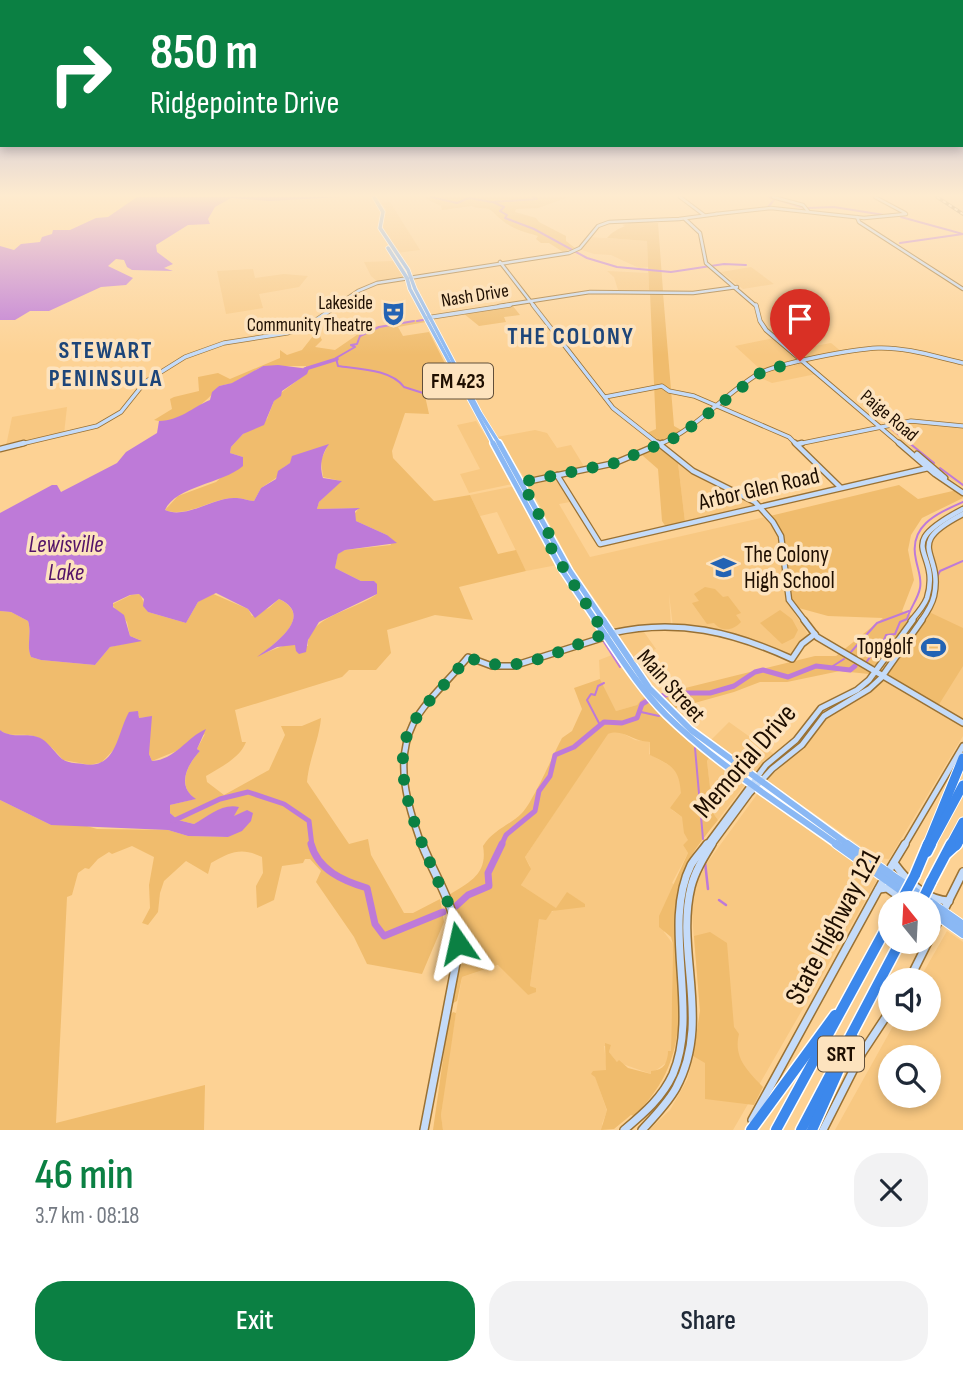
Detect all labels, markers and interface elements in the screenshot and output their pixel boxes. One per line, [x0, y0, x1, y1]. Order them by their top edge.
text: 850 m [150, 24, 258, 83]
icon: right [35, 28, 126, 119]
text: Ridgepointe Drive [150, 84, 339, 123]
street label: Nash Drive [440, 279, 510, 313]
pin [770, 289, 830, 361]
place label: Lakeside Community Theatre [247, 292, 373, 337]
theatre icon: Lakeside Community Theatre [379, 300, 407, 328]
icon: arrive [781, 300, 819, 338]
district label: THE COLONY [507, 322, 635, 351]
district label: STEWART PENINSULA [49, 336, 163, 393]
road number: FM 423 [423, 364, 493, 398]
street label: Paige Road [855, 385, 923, 447]
street label: Arbor Glen Road [695, 462, 822, 517]
water label: Lewisville Lake [29, 530, 103, 587]
place label: The Colony High School [744, 541, 835, 595]
school or university icon: The Colony High School [710, 554, 738, 582]
place label: Topgolf [857, 633, 913, 661]
sports icon: Topgolf [919, 633, 947, 661]
street label: Main Street [631, 644, 711, 728]
street label: Memorial Drive [687, 697, 803, 825]
street label: State Highway 121 [778, 844, 888, 1010]
north arrow [878, 891, 942, 954]
map controls [878, 891, 941, 1108]
position arrow [421, 906, 495, 980]
button: sound [878, 968, 941, 1031]
road number: SRT [818, 1036, 864, 1072]
button: search [878, 1045, 941, 1108]
text: 46 min [35, 1150, 134, 1201]
button: close [854, 1153, 928, 1227]
text: 3.7 km · 08:18 [35, 1202, 139, 1230]
button: Exit [35, 1281, 475, 1361]
button: Share [489, 1281, 928, 1361]

